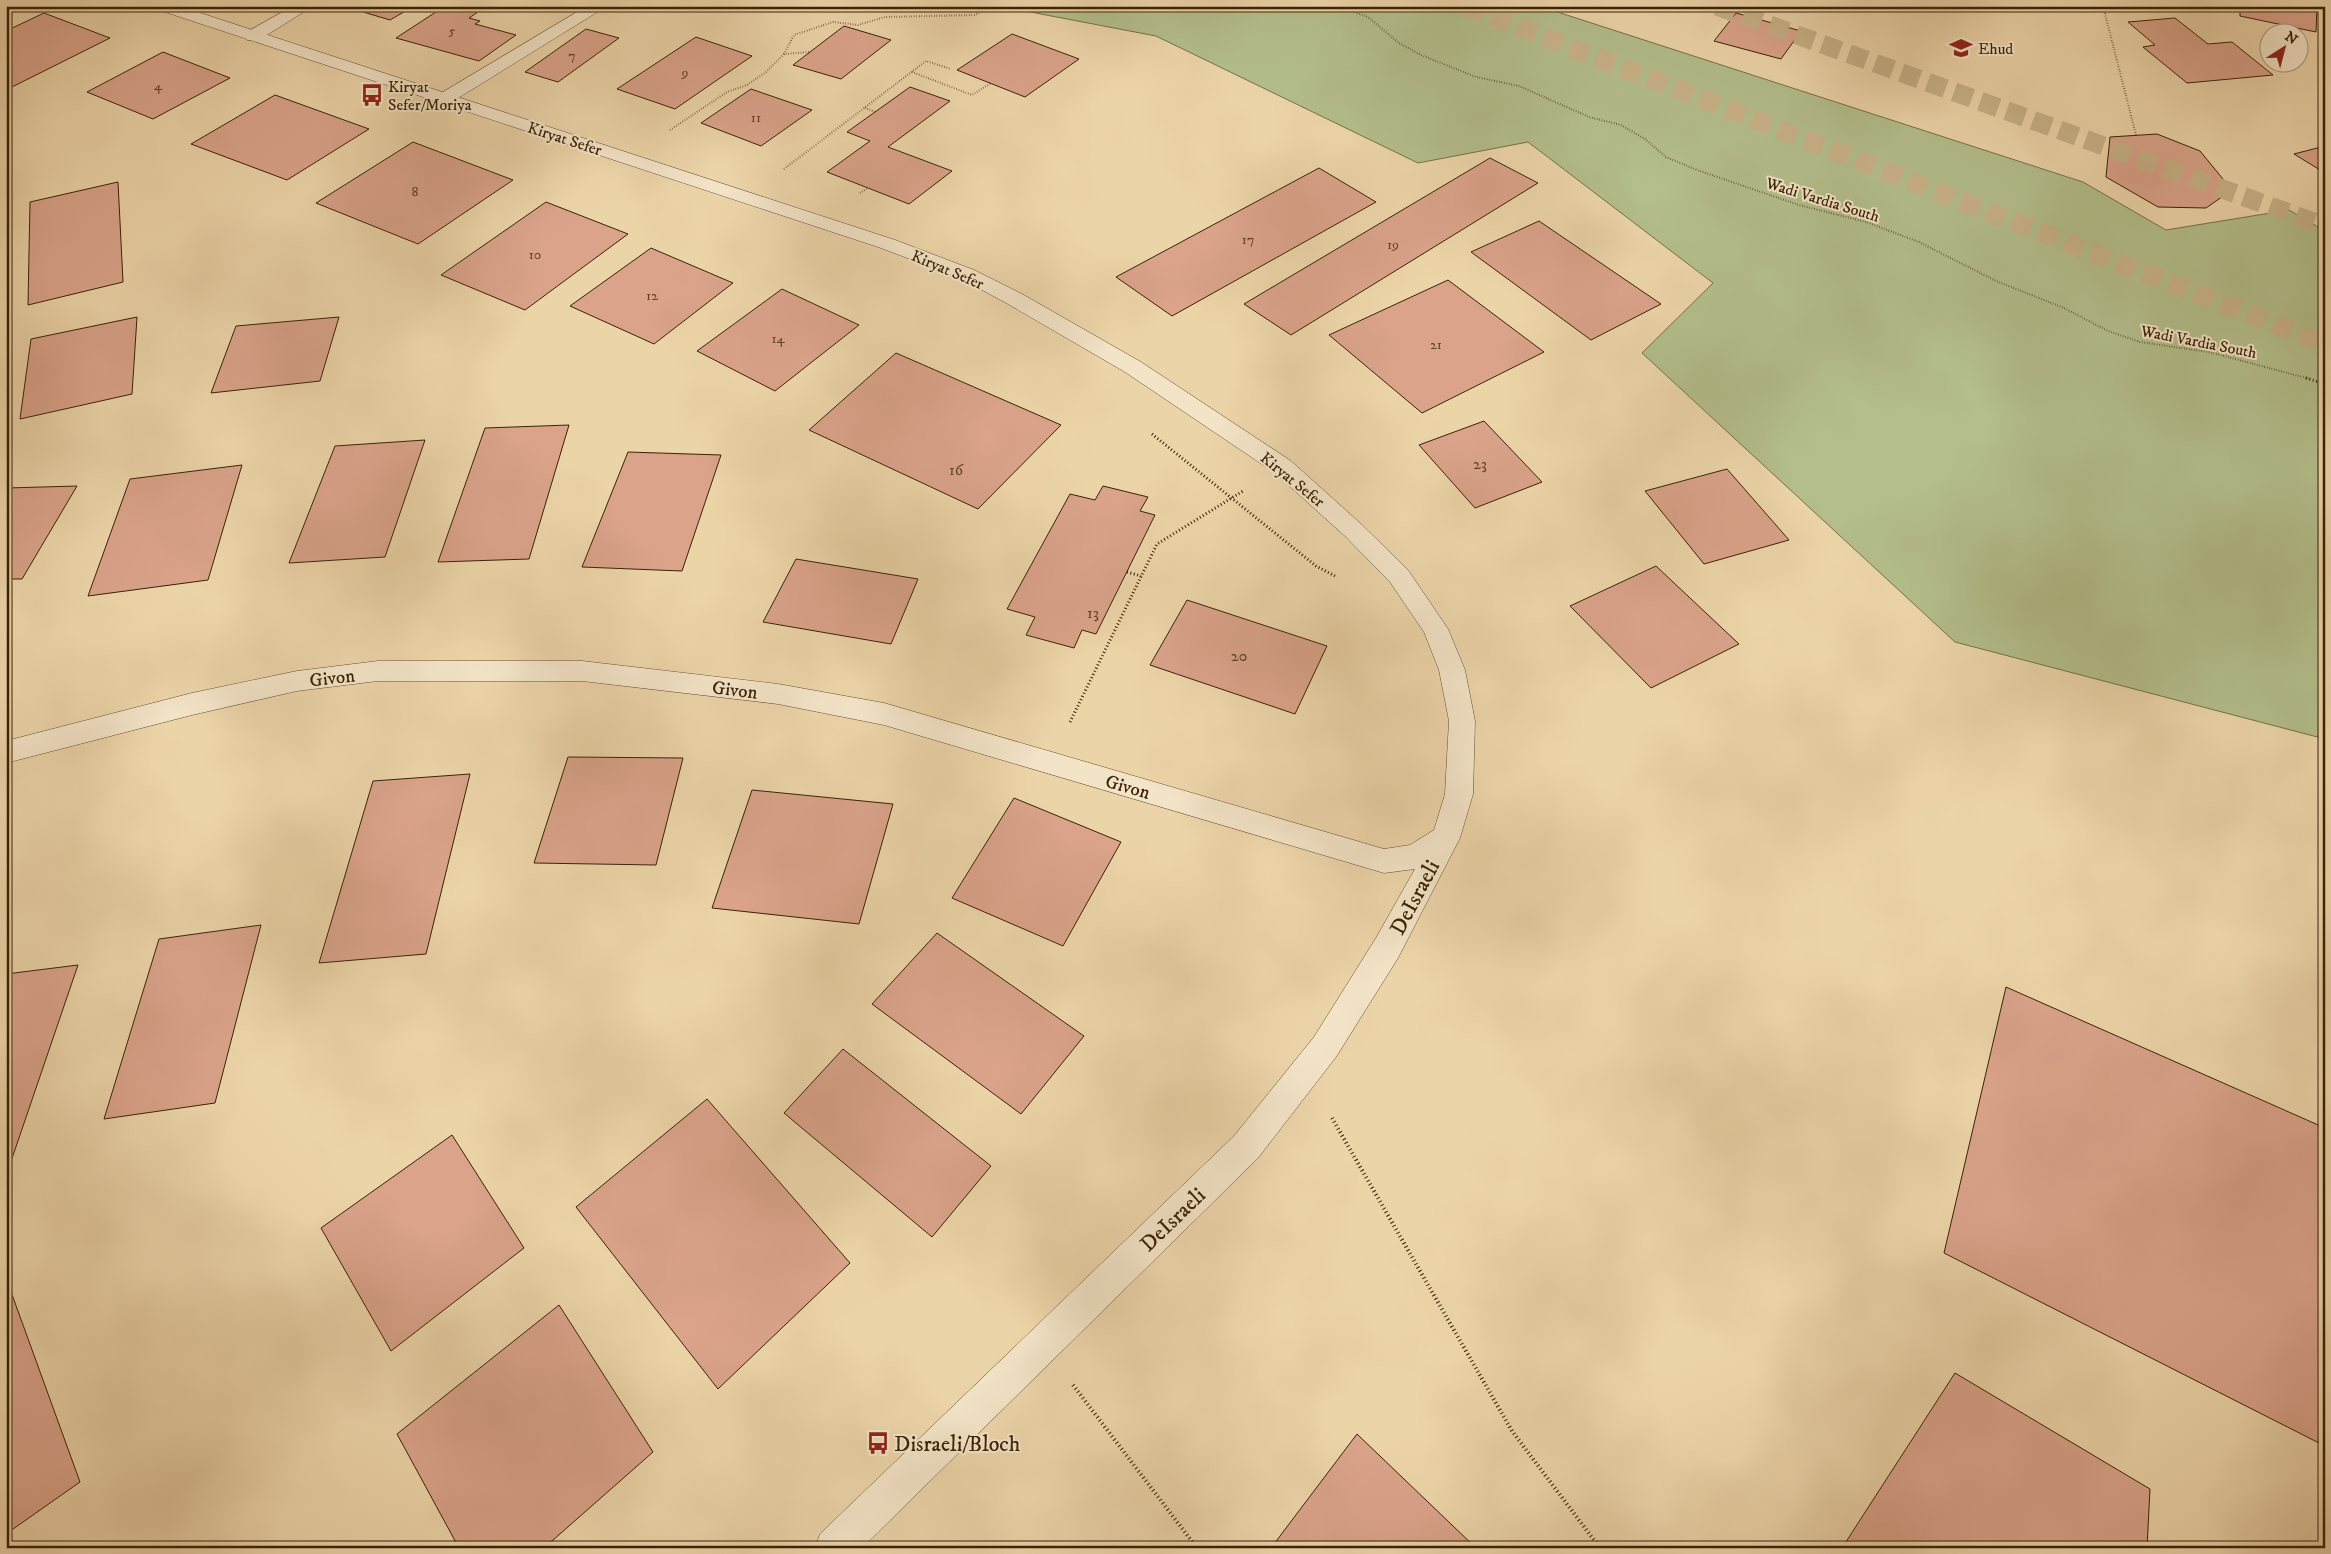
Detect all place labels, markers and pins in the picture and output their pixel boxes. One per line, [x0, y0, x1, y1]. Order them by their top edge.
school or university icon: Ehud [1948, 35, 1974, 61]
place label: Ehud [1978, 39, 2013, 59]
place label: Kiryat Sefer/Moriya [388, 77, 472, 115]
bus stop icon: Kiryat Sefer/Moriya [359, 82, 385, 108]
bus stop icon: Disraeli/Bloch [865, 1430, 891, 1456]
place label: Disraeli/Bloch [894, 1431, 1021, 1458]

